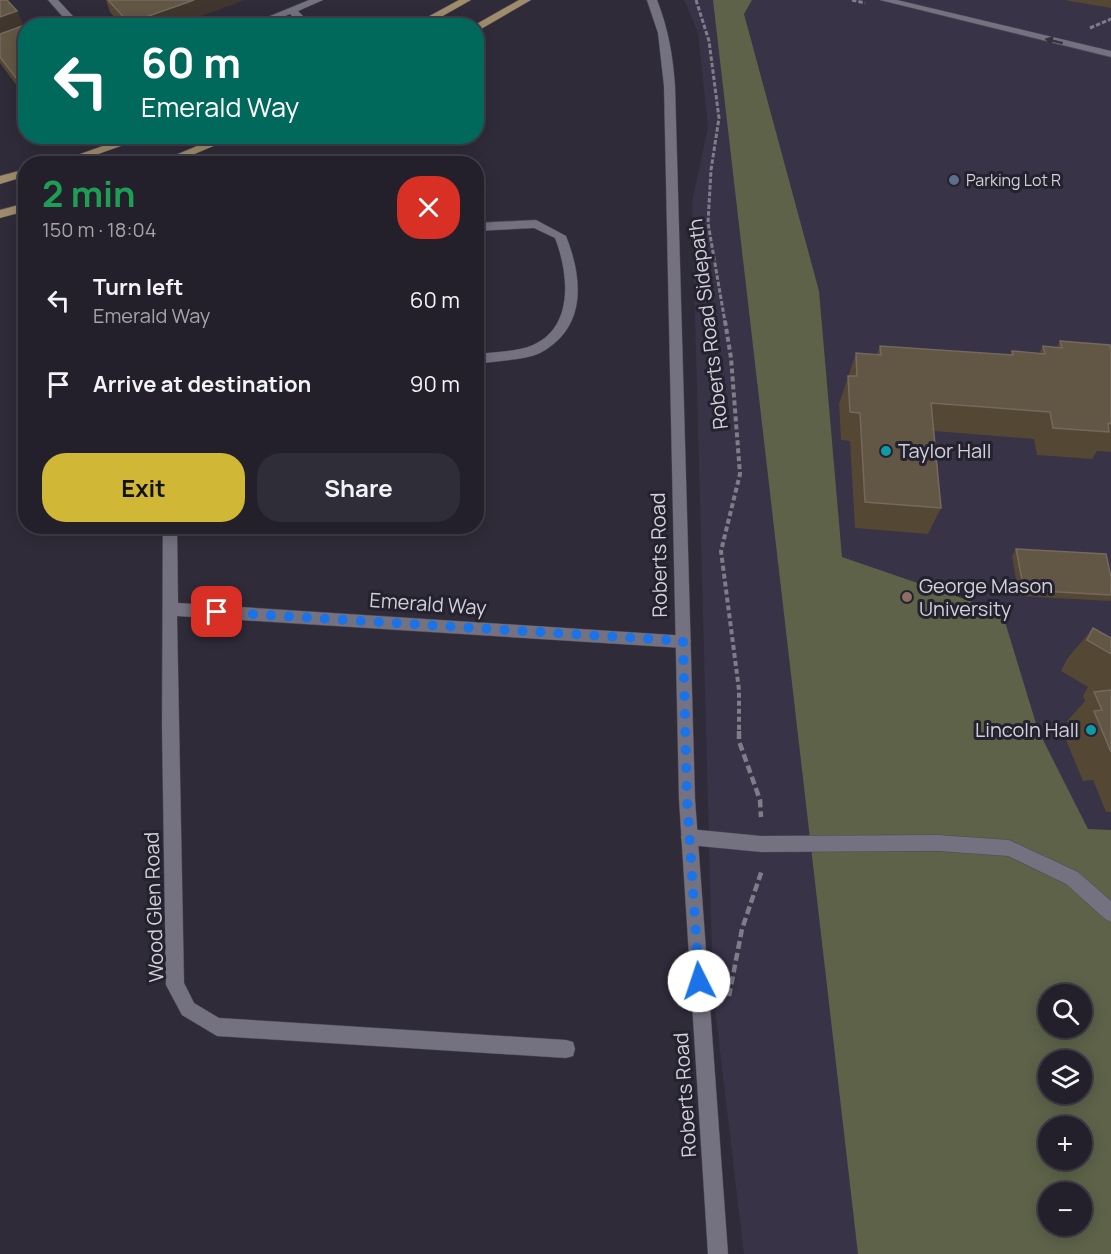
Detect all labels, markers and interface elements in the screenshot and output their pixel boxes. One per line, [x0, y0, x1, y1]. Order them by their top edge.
text: 60 m [141, 33, 241, 91]
one-way arrow [1045, 35, 1063, 45]
icon: left [42, 42, 120, 120]
text: Emerald Way [141, 88, 299, 125]
text: 2 min [42, 169, 136, 218]
place label: Parking Lot R [966, 169, 1061, 191]
marker: Parking Lot R [947, 173, 961, 187]
button: close [397, 176, 460, 239]
text: 150 m · 18:04 [42, 216, 156, 243]
street label: Roberts Road Sidepath [681, 217, 734, 431]
text: Turn left [93, 272, 183, 302]
icon: left [42, 284, 75, 317]
text: 60 m [410, 285, 460, 315]
text: Emerald Way [93, 302, 210, 329]
icon: arrive [42, 368, 75, 401]
text: Arrive at destination [93, 369, 311, 399]
text: 90 m [410, 369, 460, 399]
place label: Taylor Hall [898, 437, 991, 464]
marker: Taylor Hall [879, 444, 893, 458]
button: Exit [42, 453, 245, 522]
button: Share [257, 453, 460, 522]
street label: Roberts Road [644, 492, 673, 618]
place label: George Mason University [919, 572, 1053, 622]
pin [191, 586, 242, 637]
street label: Emerald Way [369, 586, 488, 621]
marker: George Mason University [900, 590, 914, 604]
icon: arrive [200, 595, 233, 628]
place label: Lincoln Hall [975, 716, 1079, 743]
marker: Lincoln Hall [1084, 723, 1098, 737]
street label: Wood Glen Road [137, 831, 170, 983]
position arrow [667, 949, 731, 1013]
map controls [1038, 984, 1092, 1236]
button: search [1038, 984, 1092, 1038]
street label: Roberts Road [667, 1032, 702, 1158]
button: layers [1038, 1050, 1092, 1104]
button: + [1038, 1116, 1092, 1170]
button: − [1038, 1182, 1092, 1236]

